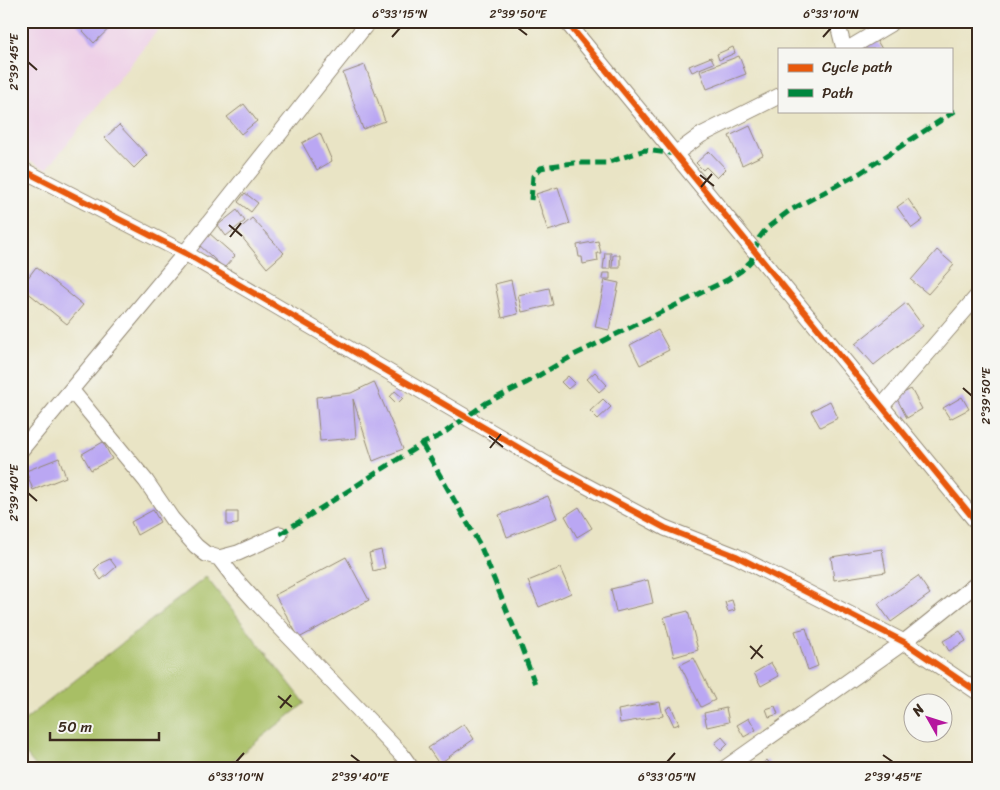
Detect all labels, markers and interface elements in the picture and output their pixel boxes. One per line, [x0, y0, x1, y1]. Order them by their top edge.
text: 6°33'15"N [372, 3, 428, 25]
text: 2°39'50"E [489, 3, 548, 25]
text: 6°33'10"N [803, 3, 859, 25]
text: 2°39'45"E [3, 32, 25, 90]
legend [778, 48, 952, 112]
text: Cycle path [822, 54, 893, 80]
text: Path [822, 80, 853, 106]
text: 2°39'50"E [975, 366, 997, 425]
text: 2°39'40"E [3, 463, 25, 522]
north arrow [902, 692, 952, 742]
text: N [905, 698, 931, 723]
scale bar [50, 710, 159, 742]
text: 50 m [58, 714, 93, 740]
text: 6°33'10"N [208, 766, 264, 788]
text: 2°39'40"E [331, 766, 390, 788]
text: 6°33'05"N [638, 766, 697, 788]
text: 2°39'45"E [865, 766, 923, 788]

